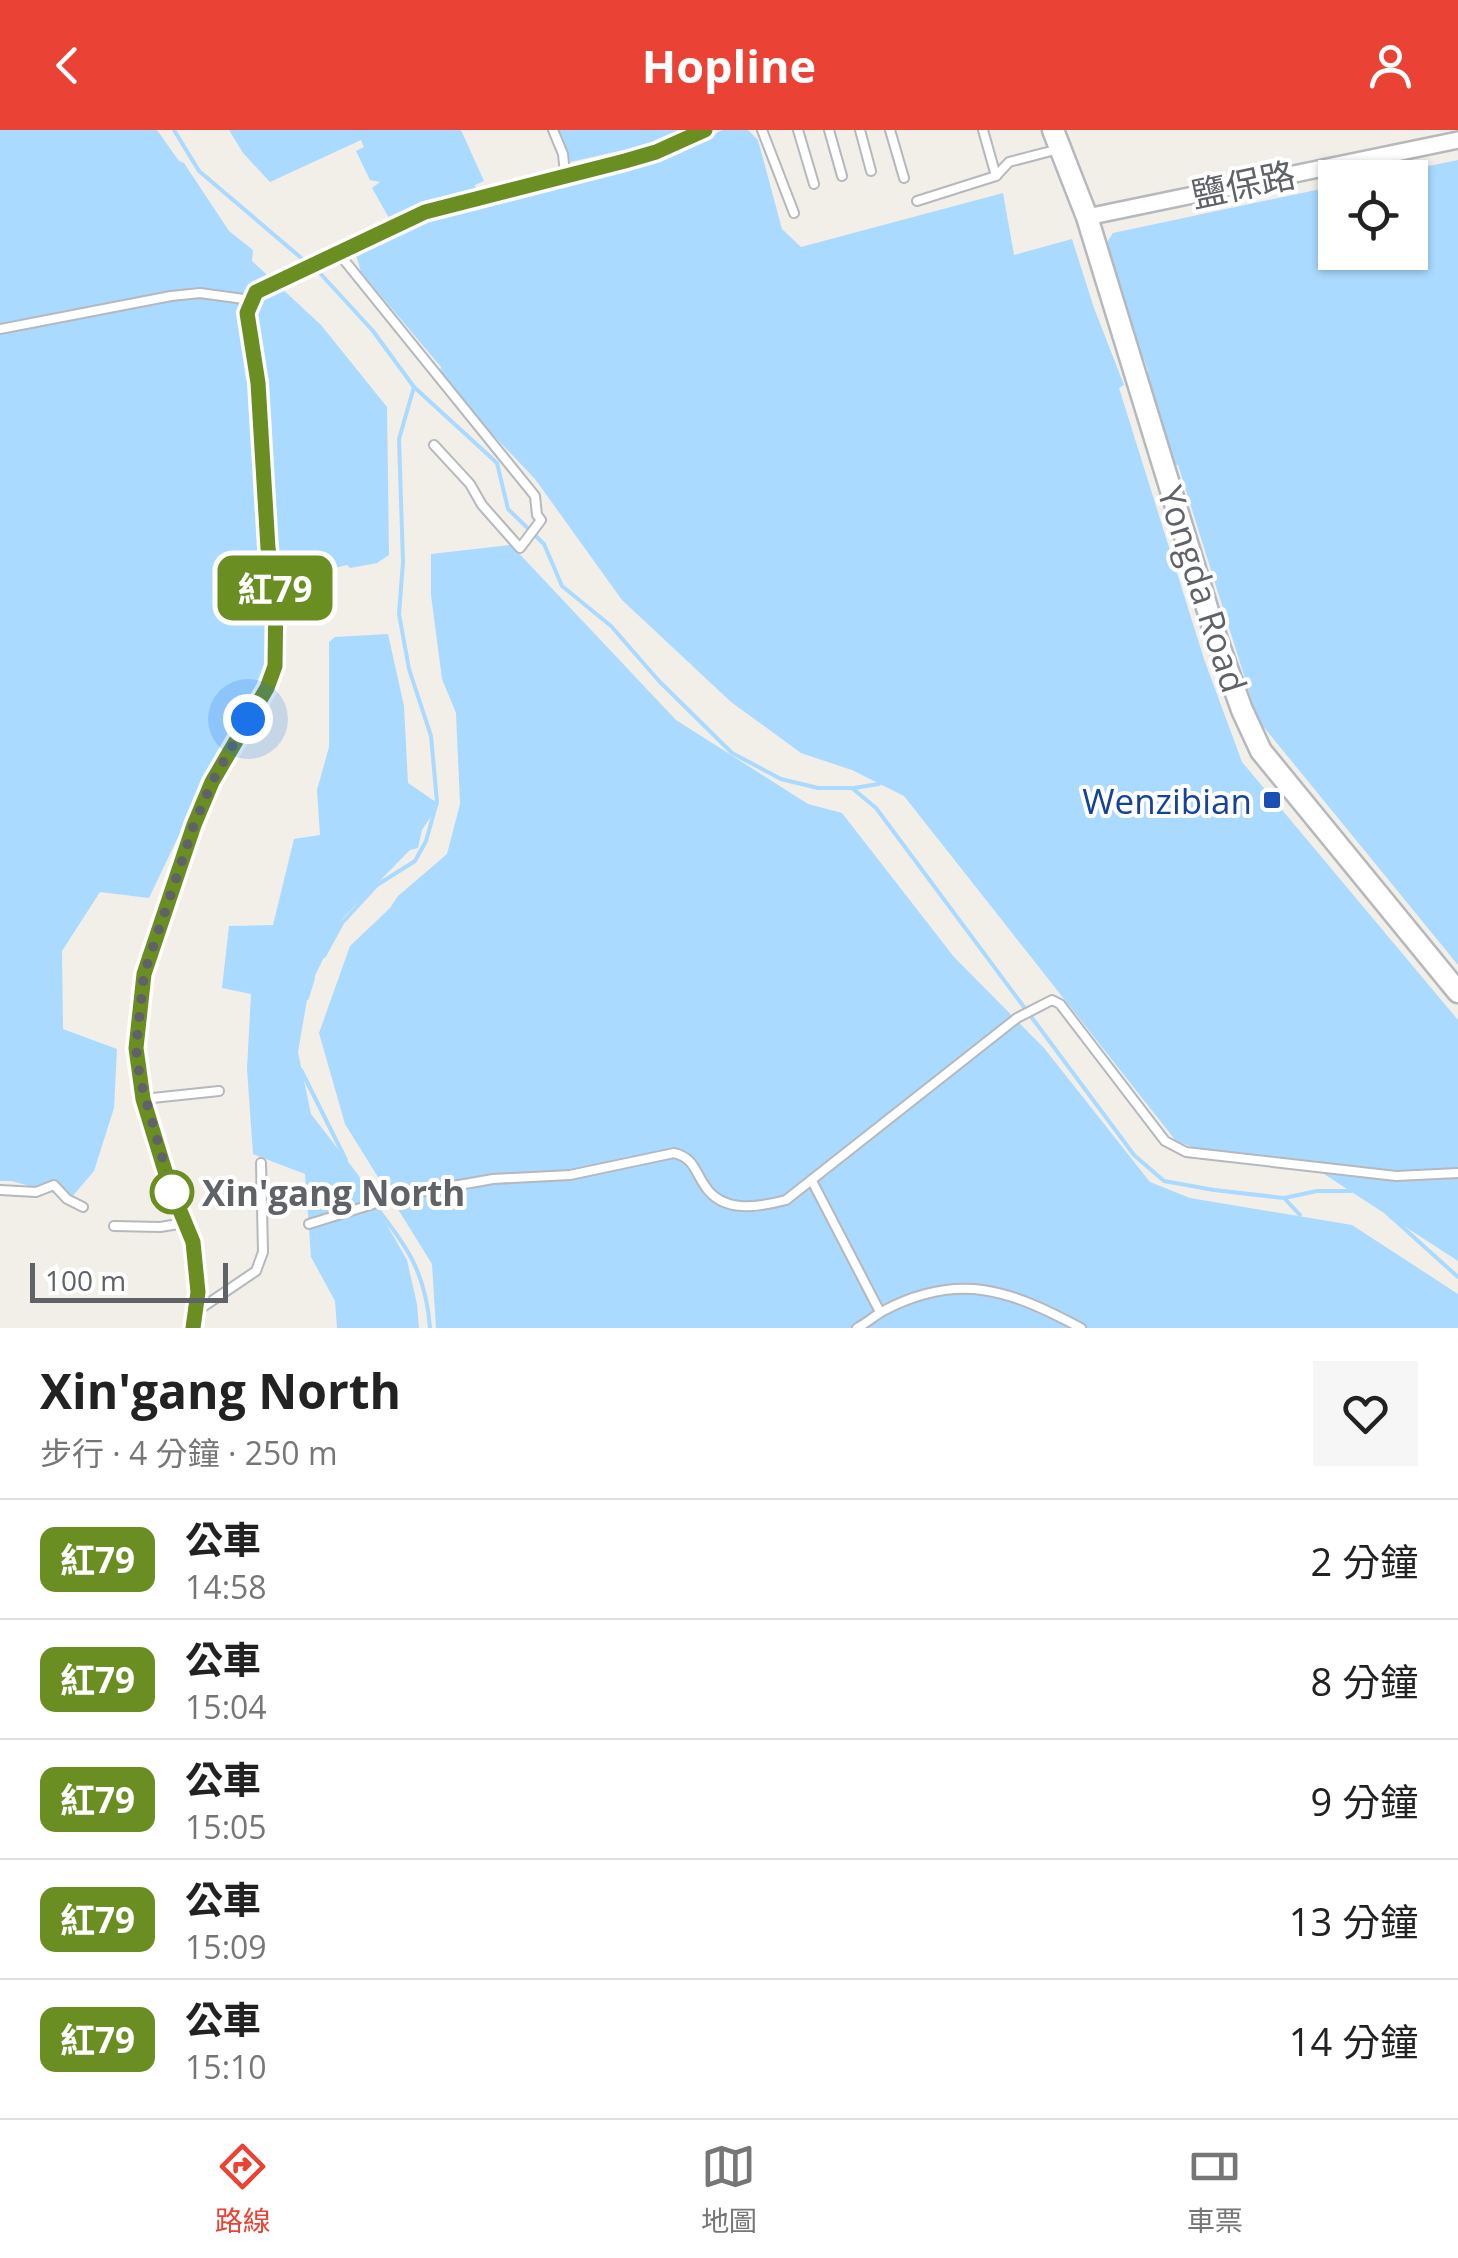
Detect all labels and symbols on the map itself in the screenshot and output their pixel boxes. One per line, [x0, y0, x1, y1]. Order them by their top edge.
street label: 鹽保路 [1187, 150, 1299, 218]
street label: Yongda Road [1147, 480, 1259, 698]
line badge: 紅79 [218, 556, 332, 620]
your location [223, 694, 273, 744]
place label: Wenzibian [1082, 777, 1252, 824]
marker: Wenzibian [1261, 789, 1283, 811]
place label: Xin'gang North [202, 1169, 465, 1216]
marker: Xin'gang North [151, 1171, 193, 1213]
scale bar [30, 1258, 228, 1302]

